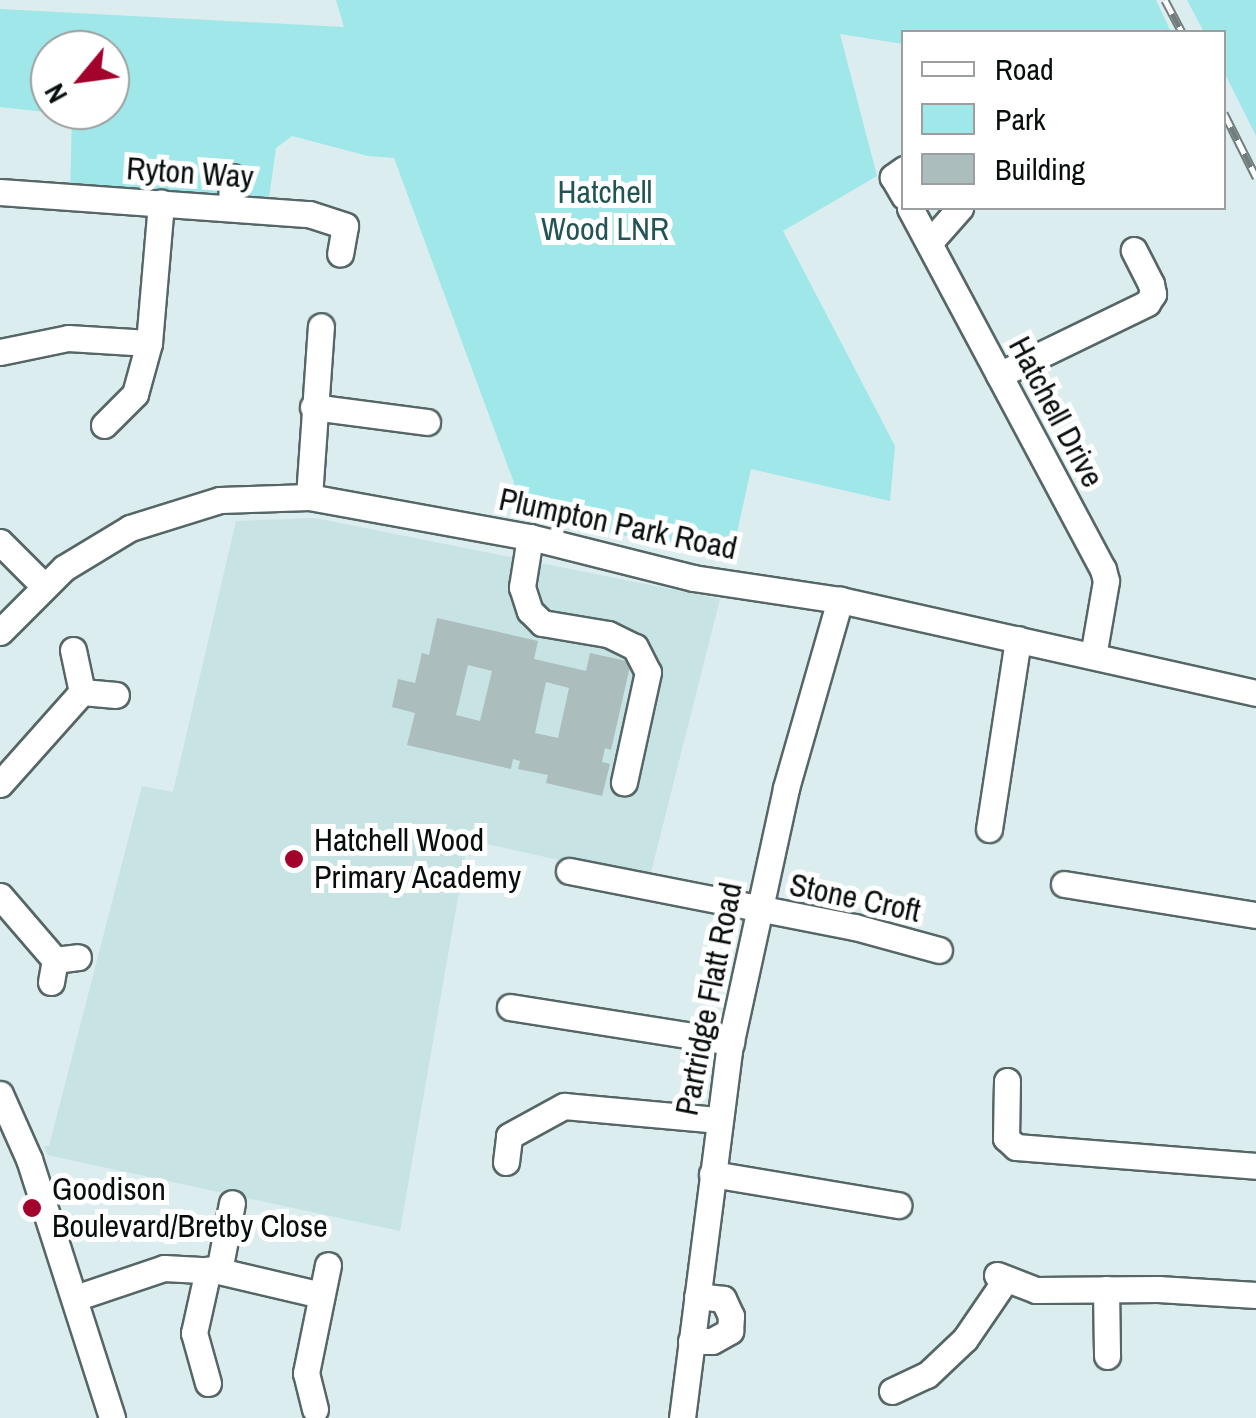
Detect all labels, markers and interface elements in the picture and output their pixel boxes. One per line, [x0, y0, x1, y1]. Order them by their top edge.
north arrow [30, 30, 130, 130]
legend [901, 30, 1226, 210]
text: Road [995, 49, 1054, 89]
text: N [35, 77, 76, 110]
text: Park [995, 99, 1046, 139]
street label: Ryton Way [125, 149, 255, 197]
text: Building [995, 149, 1085, 189]
park label: Hatchell Wood LNR [541, 174, 669, 249]
street label: Hatchell Drive [1000, 330, 1112, 494]
street label: Plumpton Park Road [496, 480, 740, 568]
place label: Hatchell Wood Primary Academy [314, 822, 523, 897]
marker: Hatchell Wood Primary Academy [283, 848, 305, 870]
street label: Stone Croft [786, 865, 924, 931]
street label: Partridge Flatt Road [668, 879, 750, 1119]
place label: Goodison Boulevard/Bretby Close [52, 1171, 328, 1246]
marker: Goodison Boulevard/Bretby Close [21, 1197, 43, 1219]

